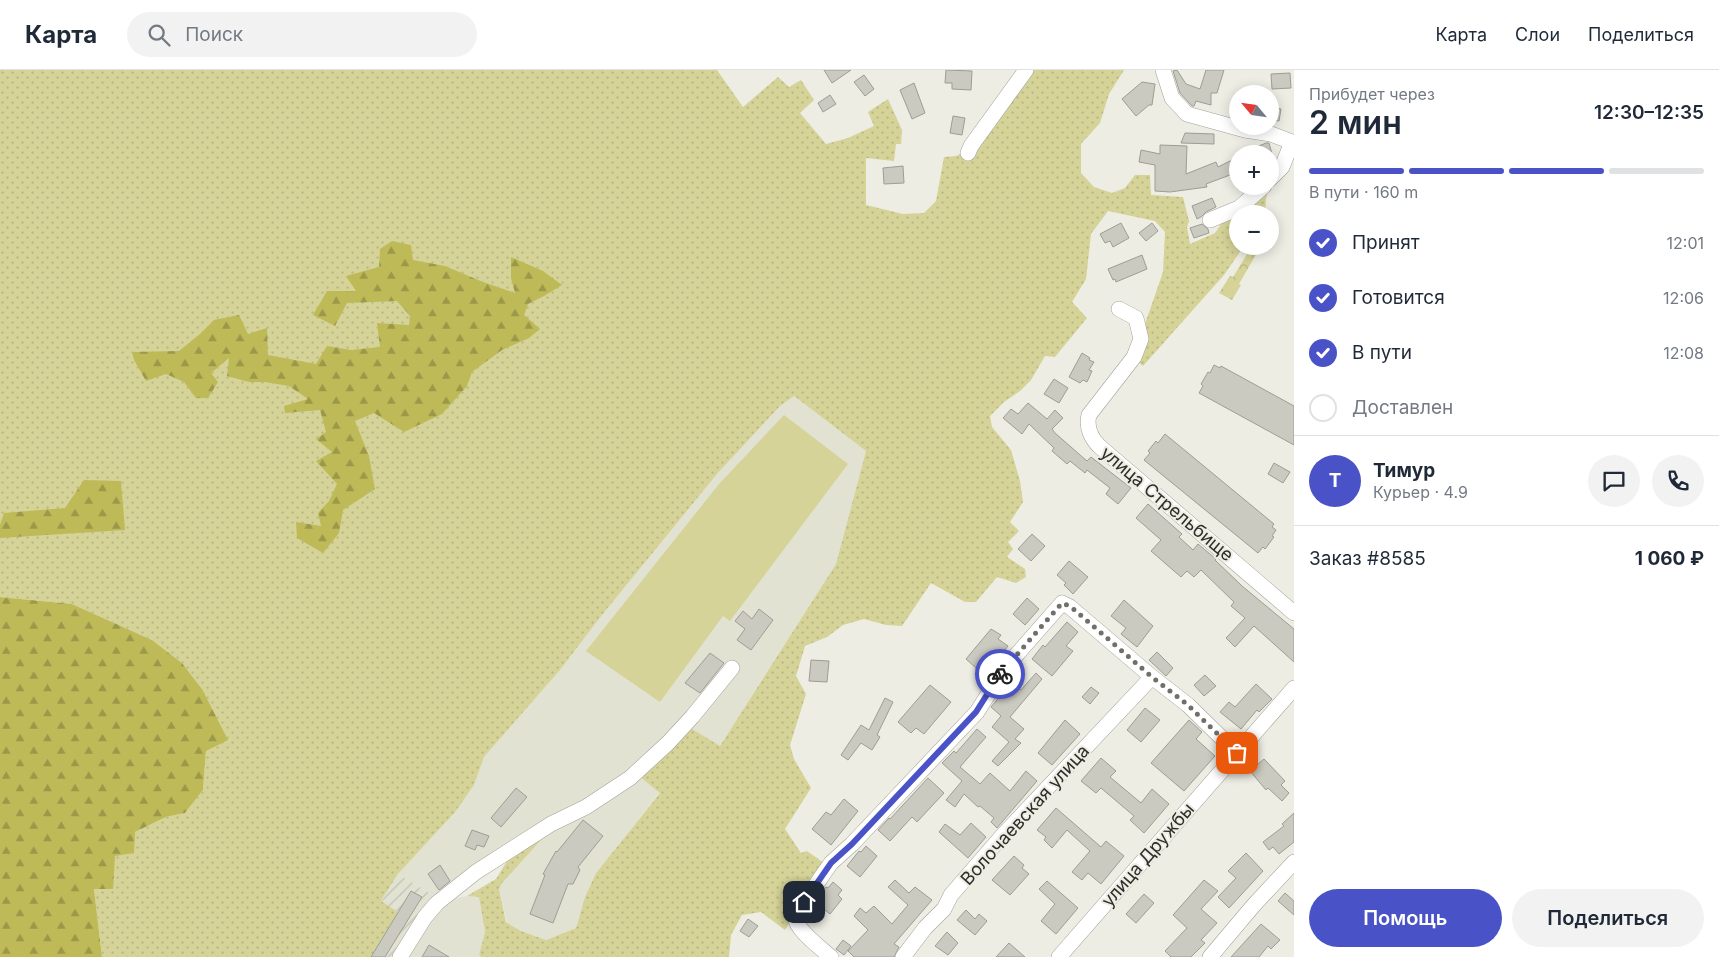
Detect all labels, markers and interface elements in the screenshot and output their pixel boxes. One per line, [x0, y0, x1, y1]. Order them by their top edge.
search box [127, 12, 477, 57]
text: Карта [25, 20, 97, 49]
icon: search [145, 21, 173, 49]
text: Поиск [185, 23, 243, 46]
text: Карта [1435, 24, 1487, 45]
text: Слои [1515, 24, 1560, 45]
text: Поделиться [1588, 24, 1694, 45]
text: Прибудет через [1309, 84, 1435, 104]
north arrow [1229, 85, 1279, 135]
map controls [1229, 85, 1279, 255]
text: 12:30–12:35 [1594, 101, 1704, 124]
text: 2 мин [1309, 103, 1402, 142]
button: + [1229, 145, 1279, 195]
text: В пути · 160 m [1309, 182, 1418, 202]
button: − [1229, 205, 1279, 255]
icon: check [1309, 229, 1337, 257]
text: Принят [1352, 231, 1420, 254]
text: 12:01 [1667, 233, 1704, 253]
icon: check [1309, 284, 1337, 312]
text: Готовится [1352, 286, 1445, 309]
text: 12:06 [1663, 288, 1704, 308]
icon: check [1309, 339, 1337, 367]
text: В пути [1352, 341, 1412, 364]
text: 12:08 [1663, 343, 1704, 363]
text: Доставлен [1352, 396, 1453, 419]
street label: улица Стрельбище [1097, 442, 1238, 565]
button: chat [1588, 455, 1640, 507]
button: phone [1652, 455, 1704, 507]
text: Тимур [1373, 459, 1435, 482]
text: Т [1329, 469, 1341, 492]
text: Курьер · 4.9 [1373, 482, 1468, 502]
text: Заказ #8585 [1309, 547, 1426, 570]
text: 1 060 ₽ [1635, 547, 1704, 570]
courier [975, 649, 1025, 699]
icon: bike [986, 660, 1014, 688]
pin [1216, 732, 1258, 774]
icon: bag [1223, 739, 1251, 767]
street label: Волочаевская улица [956, 740, 1093, 889]
street label: улица Дружбы [1097, 799, 1198, 911]
pin [783, 881, 825, 923]
icon: home [790, 888, 818, 916]
button: Помощь [1309, 889, 1502, 947]
button: Поделиться [1512, 889, 1704, 947]

